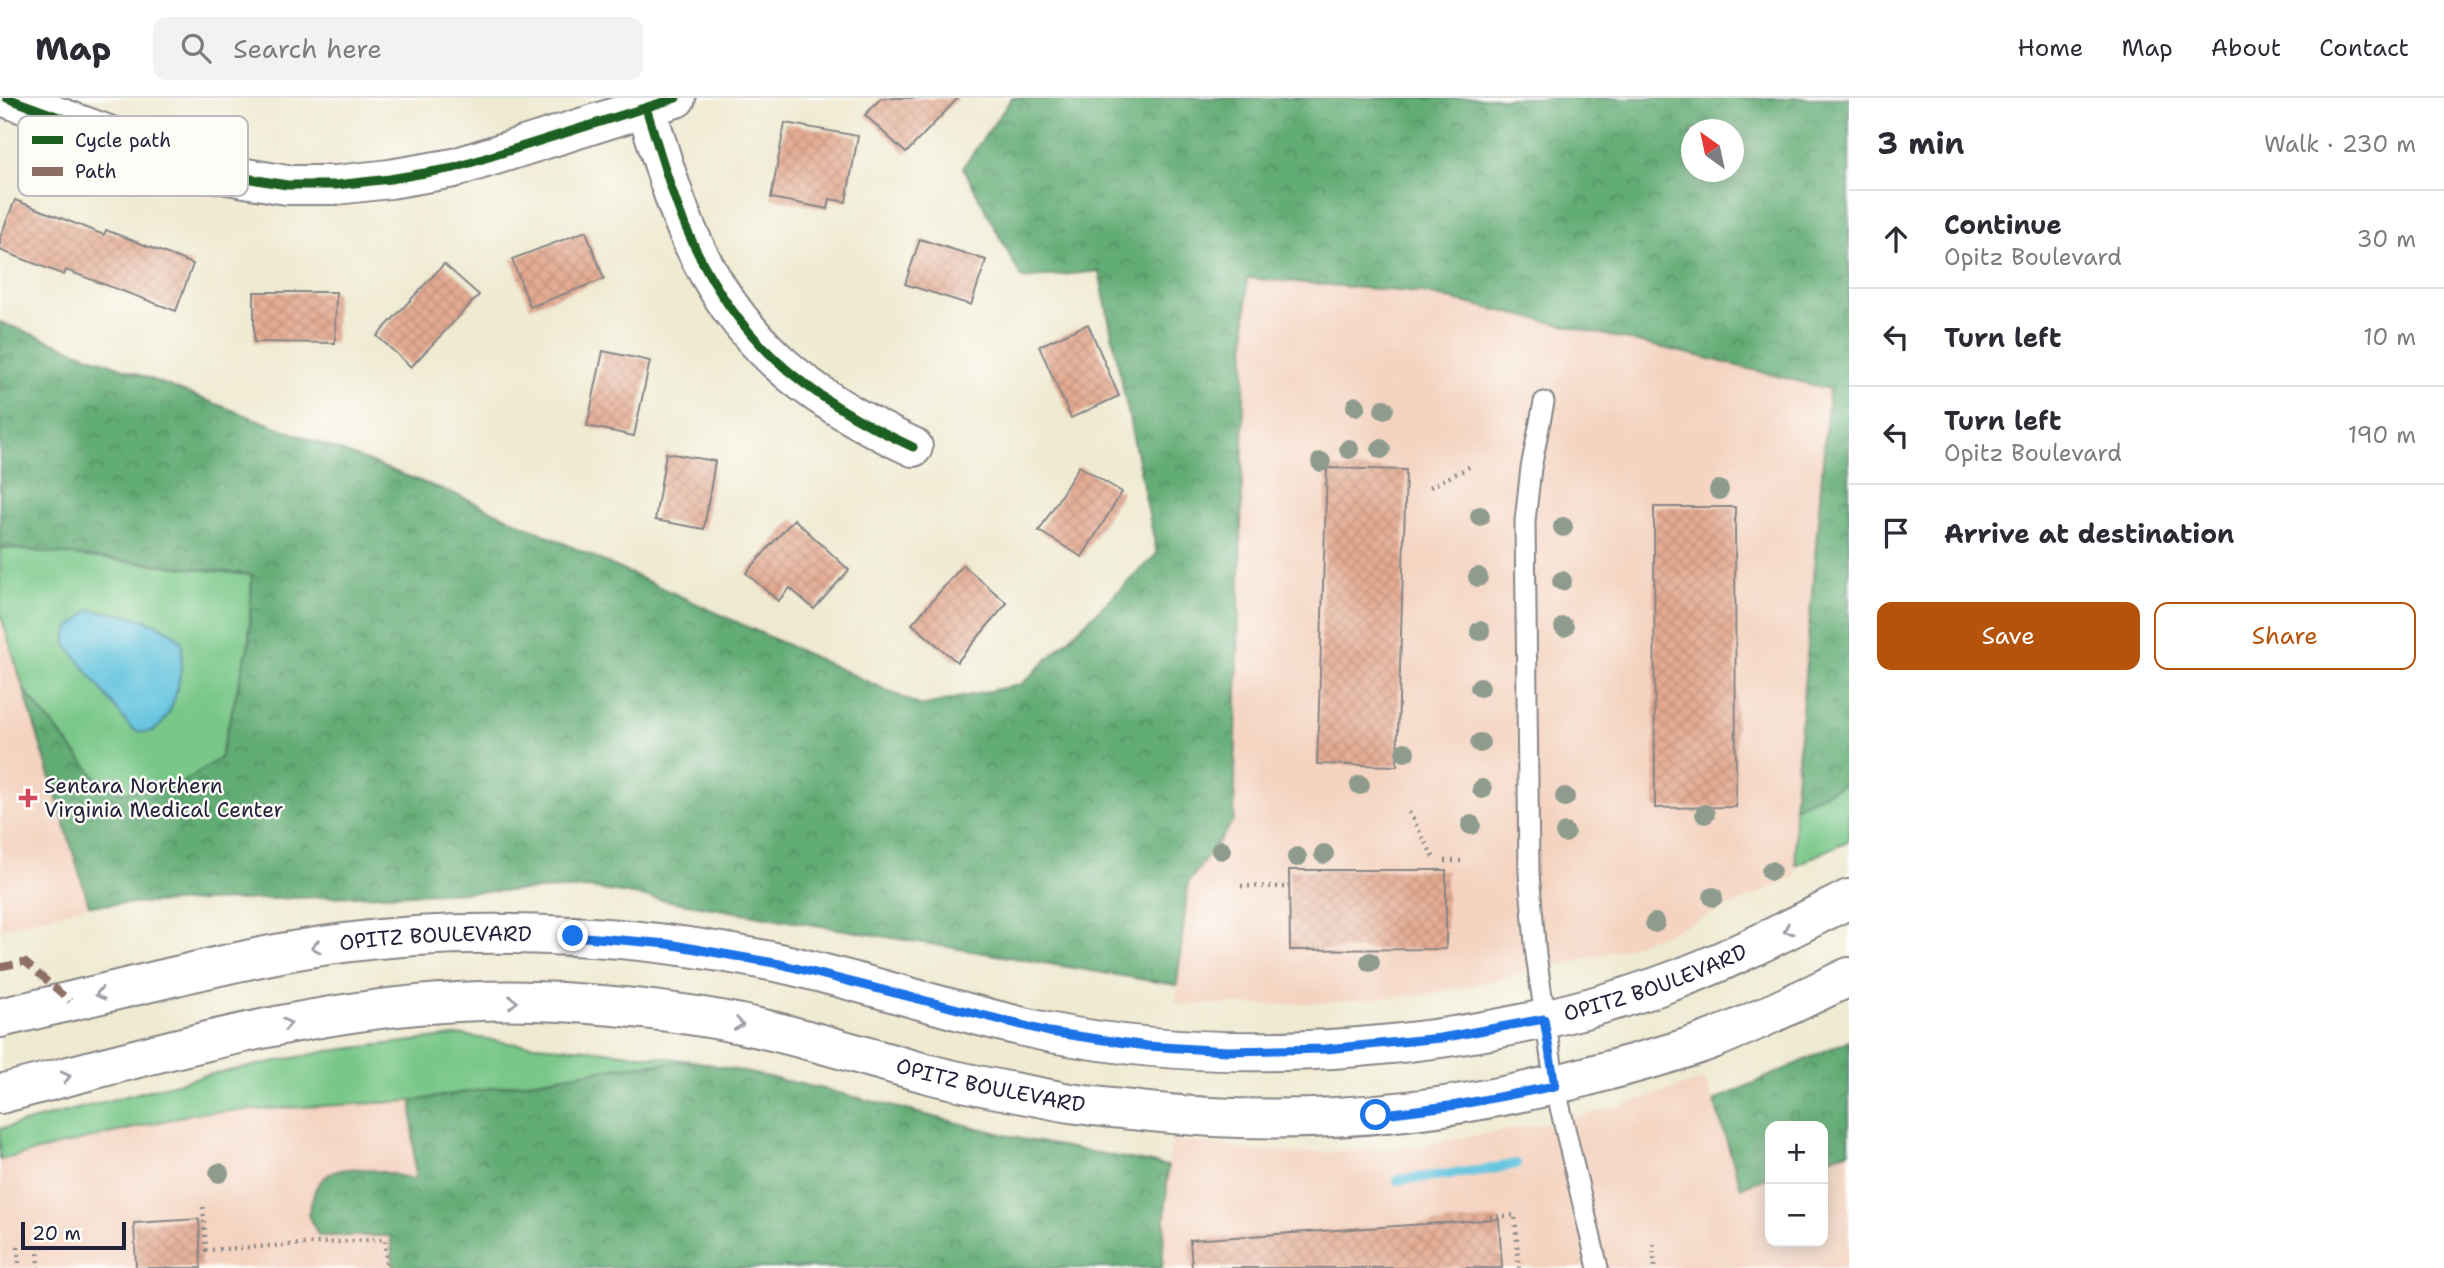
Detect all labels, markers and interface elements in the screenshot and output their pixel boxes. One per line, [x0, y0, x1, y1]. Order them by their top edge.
search box [153, 17, 643, 80]
text: Map [35, 26, 111, 71]
icon: search [177, 29, 215, 67]
text: Search here [233, 31, 382, 66]
text: Home [2017, 32, 2083, 64]
text: Map [2121, 32, 2173, 64]
text: About [2211, 32, 2281, 64]
text: Contact [2319, 32, 2409, 64]
legend [18, 116, 248, 196]
north arrow [1681, 119, 1744, 182]
text: 3 min [1877, 123, 1964, 164]
text: Cycle path [75, 128, 171, 153]
text: Walk · 230 m [2264, 129, 2416, 159]
text: Path [75, 159, 117, 184]
text: Continue [1944, 207, 2062, 242]
icon: ahead [1877, 220, 1915, 258]
text: 30 m [2357, 224, 2416, 254]
text: Opitz Boulevard [1944, 242, 2122, 272]
icon: left [1877, 318, 1915, 356]
text: Turn left [1944, 320, 2061, 355]
text: 10 m [2363, 322, 2416, 352]
text: Turn left [1944, 403, 2061, 438]
icon: left [1877, 416, 1915, 454]
text: 190 m [2348, 420, 2416, 450]
text: Opitz Boulevard [1944, 438, 2122, 468]
icon: arrive [1877, 514, 1915, 552]
text: Arrive at destination [1944, 516, 2234, 551]
button: Save [1877, 602, 2140, 670]
button: Share [2154, 602, 2416, 670]
place label: Sentara Northern Virginia Medical Center [44, 772, 284, 824]
marker: Sentara Northern Virginia Medical Center [18, 788, 38, 808]
street label: OPITZ BOULEVARD [338, 920, 532, 957]
route end [557, 920, 588, 951]
one-way arrow [1783, 921, 1795, 935]
street label: OPITZ BOULEVARD [1561, 937, 1751, 1028]
one-way arrow [310, 939, 322, 954]
one-way arrow [94, 986, 106, 1000]
one-way arrow [508, 994, 519, 1010]
one-way arrow [733, 1016, 745, 1031]
one-way arrow [281, 1017, 293, 1032]
street label: OPITZ BOULEVARD [893, 1052, 1087, 1119]
one-way arrow [60, 1071, 72, 1085]
route start [1360, 1099, 1391, 1130]
map controls [1765, 1121, 1828, 1247]
button: + [1765, 1121, 1828, 1184]
button: − [1765, 1184, 1828, 1247]
scale bar [21, 1219, 126, 1251]
text: 20 m [32, 1221, 81, 1246]

